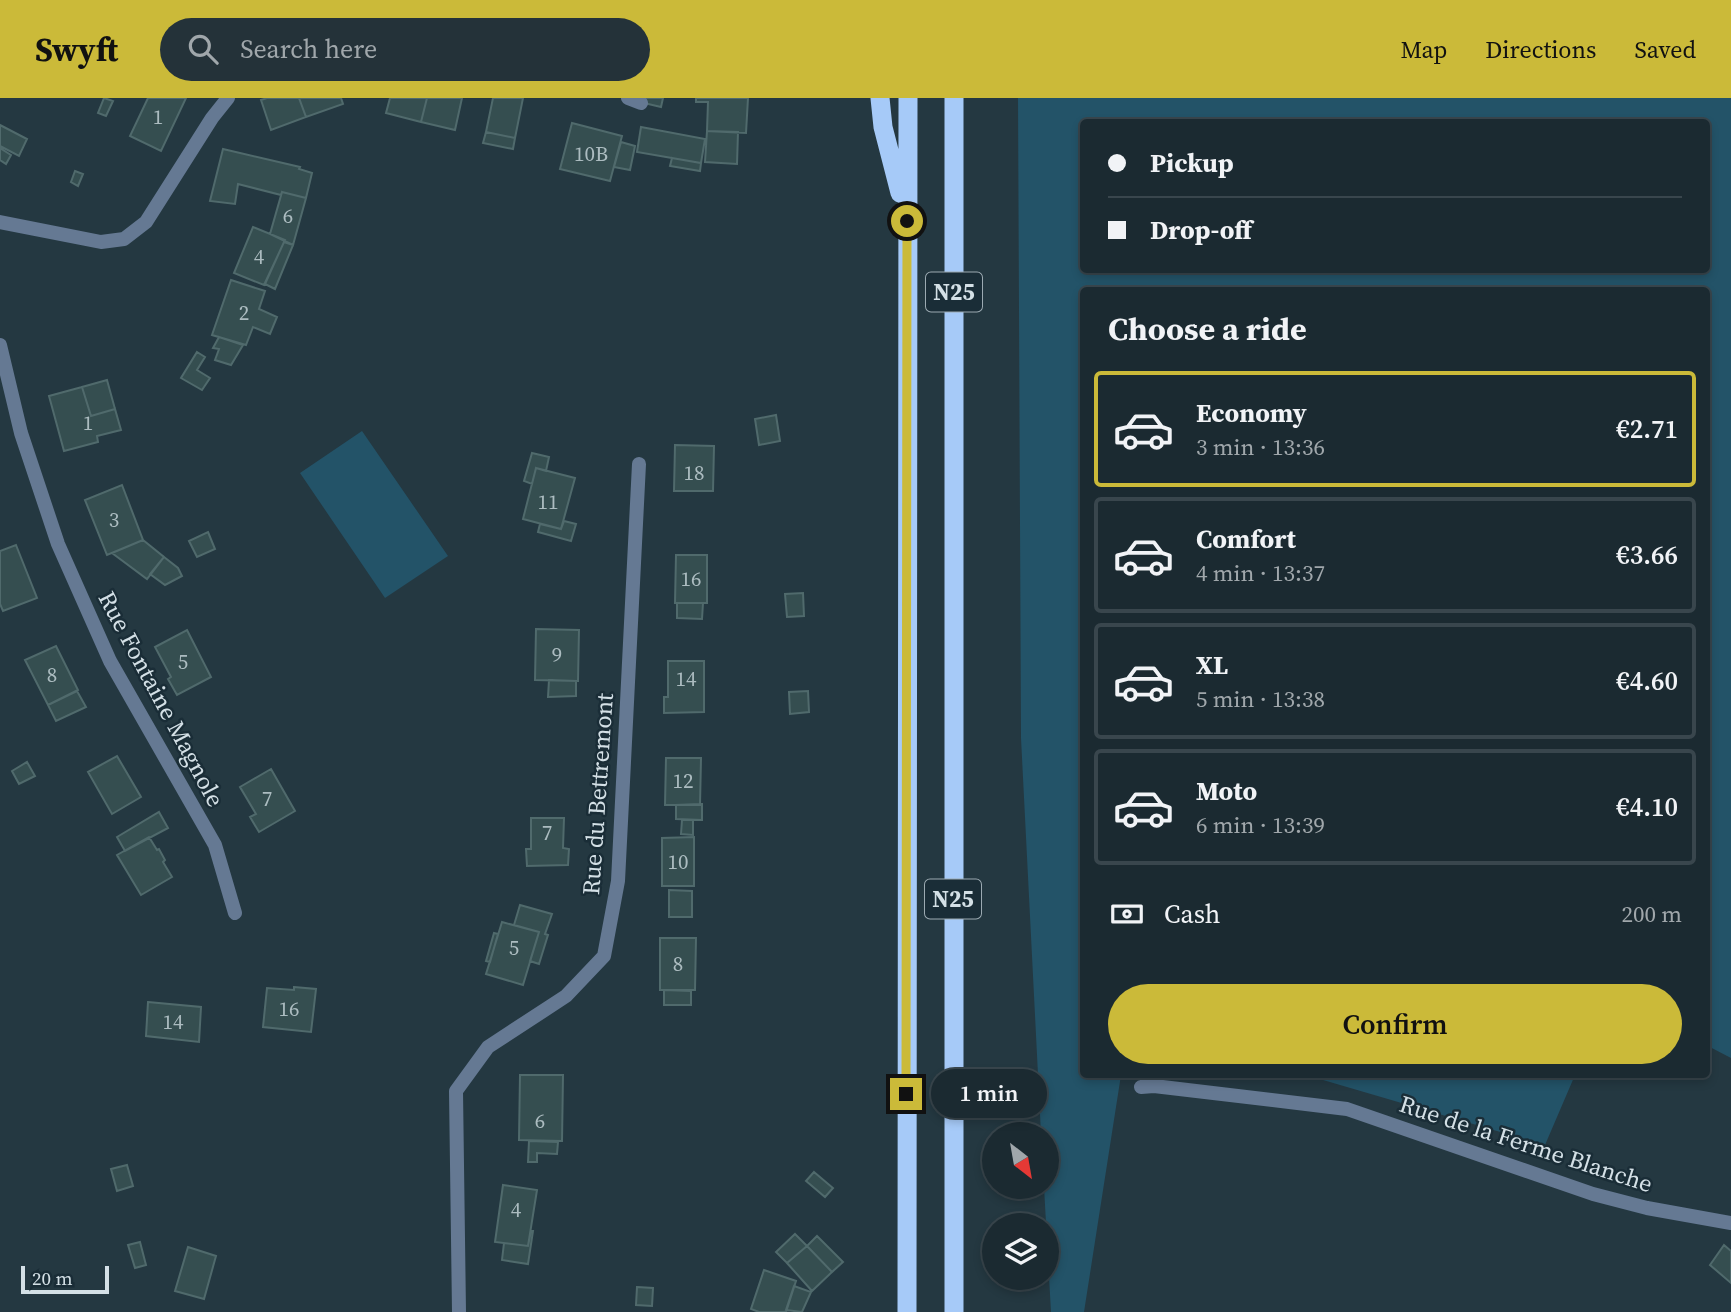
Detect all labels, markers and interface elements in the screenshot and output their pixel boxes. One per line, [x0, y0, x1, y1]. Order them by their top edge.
search box [160, 18, 650, 81]
text: Swyft [35, 27, 118, 72]
icon: search [184, 30, 222, 68]
text: Search here [240, 31, 377, 67]
text: Map [1400, 33, 1447, 66]
text: Directions [1485, 33, 1596, 66]
text: Saved [1634, 33, 1696, 66]
house number: 1 [153, 102, 163, 131]
house number: 10B [574, 139, 608, 168]
text: Pickup [1150, 145, 1234, 181]
house number: 6 [283, 201, 293, 230]
route start [891, 205, 923, 237]
text: Drop-off [1150, 212, 1252, 248]
house number: 4 [254, 242, 265, 271]
road number: N25 [926, 272, 982, 312]
house number: 2 [239, 298, 249, 327]
text: Choose a ride [1108, 307, 1307, 351]
text: Economy [1196, 395, 1307, 431]
icon: car [1112, 398, 1175, 461]
house number: 1 [83, 408, 93, 437]
text: €2.71 [1616, 411, 1678, 447]
text: 3 min · 13:36 [1196, 431, 1325, 463]
house number: 18 [684, 458, 705, 487]
house number: 11 [538, 487, 559, 516]
house number: 3 [109, 505, 119, 534]
text: Comfort [1196, 521, 1296, 557]
icon: car [1112, 524, 1175, 587]
text: €3.66 [1616, 537, 1678, 573]
text: 4 min · 13:37 [1196, 557, 1325, 589]
house number: 16 [681, 564, 702, 593]
street label: Rue Fontaine Magnole [91, 585, 232, 812]
house number: 9 [552, 640, 562, 669]
house number: 5 [178, 647, 188, 676]
text: XL [1196, 647, 1228, 683]
icon: car [1112, 650, 1175, 713]
house number: 8 [47, 660, 57, 689]
text: €4.60 [1616, 663, 1678, 699]
house number: 14 [676, 664, 697, 693]
text: 5 min · 13:38 [1196, 683, 1325, 715]
street label: Rue du Bettremont [574, 692, 621, 896]
house number: 12 [673, 766, 694, 795]
text: Moto [1196, 773, 1257, 809]
icon: car [1112, 776, 1175, 839]
house number: 7 [262, 784, 272, 813]
text: €4.10 [1616, 789, 1678, 825]
text: 6 min · 13:39 [1196, 809, 1325, 841]
house number: 7 [542, 818, 552, 847]
house number: 10 [668, 847, 689, 876]
road number: N25 [925, 880, 981, 918]
icon: cash [1108, 895, 1146, 933]
text: Cash [1164, 896, 1220, 932]
text: 200 m [1621, 898, 1682, 930]
house number: 5 [509, 933, 519, 962]
house number: 8 [673, 949, 683, 978]
button: Confirm [1108, 984, 1682, 1064]
house number: 16 [279, 994, 300, 1023]
house number: 14 [163, 1007, 184, 1036]
callout: 1 min [930, 1070, 1046, 1118]
text: 1 min [959, 1077, 1019, 1109]
route end [890, 1078, 922, 1110]
street label: Rue de la Ferme Blanche [1395, 1087, 1657, 1200]
house number: 6 [535, 1106, 545, 1135]
north arrow [982, 1122, 1059, 1199]
map controls [982, 1122, 1059, 1290]
house number: 4 [511, 1195, 522, 1224]
button: layers [982, 1213, 1059, 1290]
scale bar [21, 1263, 108, 1295]
text: 20 m [32, 1265, 73, 1291]

